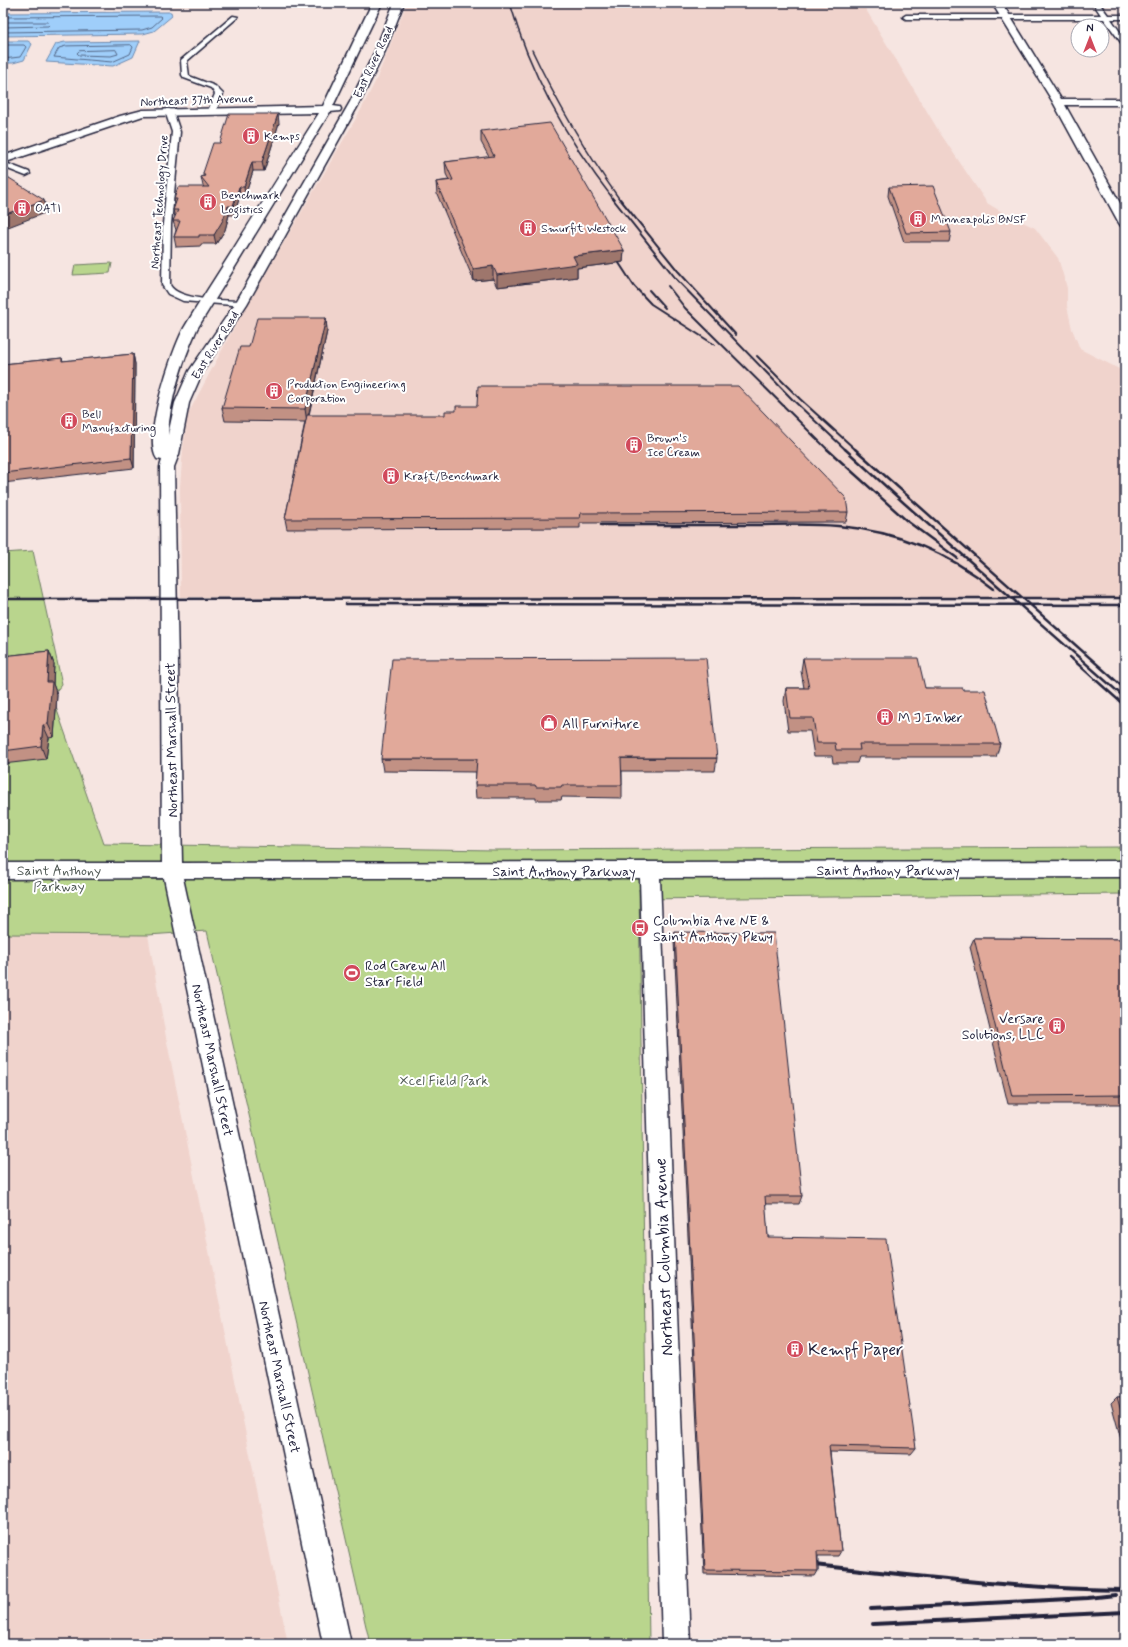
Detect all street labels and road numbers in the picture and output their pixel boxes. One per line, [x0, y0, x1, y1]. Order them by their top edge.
street label: East River Road [350, 24, 398, 101]
street label: Northeast 37th Avenue [140, 91, 254, 111]
street label: Northeast Technology Drive [147, 134, 173, 270]
street label: East River Road [188, 308, 243, 383]
street label: Northeast Marshall Street [162, 662, 182, 818]
street label: Saint Anthony Parkway [816, 862, 960, 880]
street label: Saint Anthony Parkway [492, 863, 636, 881]
street label: Northeast Marshall Street [187, 982, 237, 1138]
street label: Northeast Columbia Avenue [650, 1158, 678, 1356]
street label: Northeast Marshall Street [254, 1299, 304, 1455]

